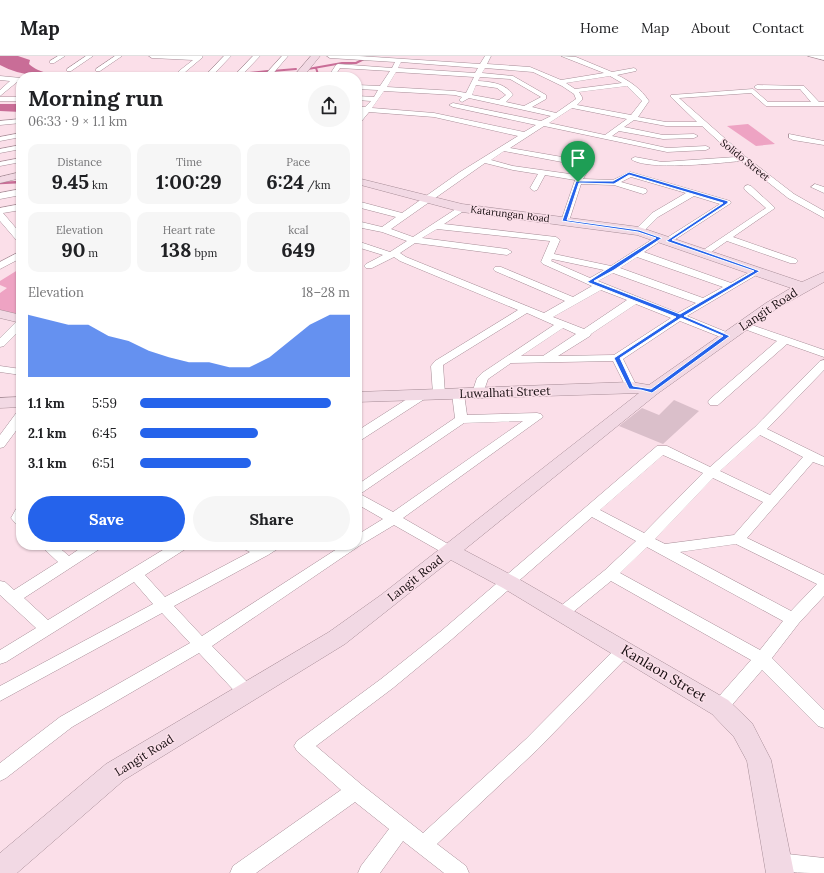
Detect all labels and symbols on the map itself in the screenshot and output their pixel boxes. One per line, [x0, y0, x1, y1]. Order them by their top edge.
street label: Solido Street [718, 136, 772, 184]
pin [561, 141, 595, 182]
street label: Katarungan Road [470, 203, 550, 225]
street label: Langit Road [736, 285, 800, 333]
street label: Luwalhati Street [459, 383, 551, 401]
street label: Langit Road [384, 552, 446, 604]
street label: Kanlaon Street [618, 640, 710, 706]
street label: Langit Road [112, 731, 176, 779]

